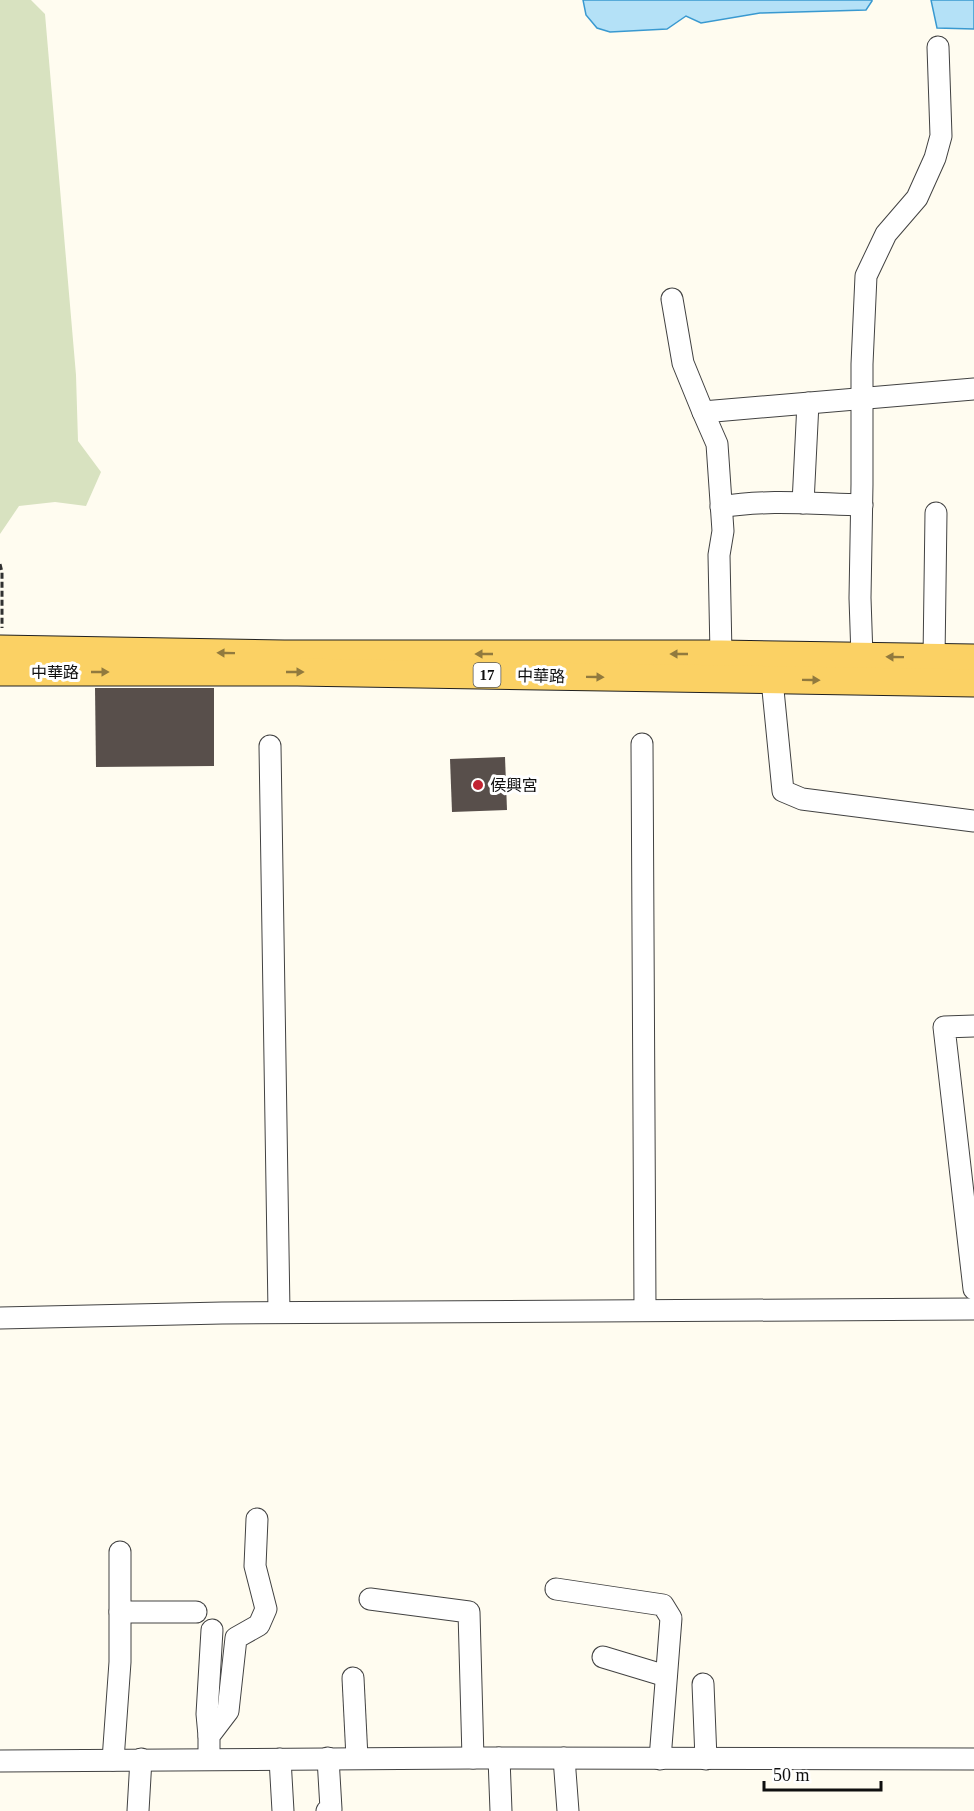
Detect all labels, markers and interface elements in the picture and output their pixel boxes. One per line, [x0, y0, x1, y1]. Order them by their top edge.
one-way arrow [216, 648, 235, 657]
one-way arrow [474, 649, 493, 659]
one-way arrow [669, 649, 688, 659]
one-way arrow [885, 652, 904, 662]
road number: 17 [474, 663, 500, 687]
street label: 中華路 [31, 664, 79, 681]
one-way arrow [91, 667, 110, 677]
one-way arrow [286, 667, 305, 677]
street label: 中華路 [517, 667, 565, 685]
one-way arrow [586, 672, 605, 682]
one-way arrow [802, 675, 821, 685]
place label: 侯興宮 [490, 777, 538, 794]
marker: 侯興宮 [471, 778, 485, 792]
scale bar [764, 1754, 881, 1792]
text: 50 m [773, 1765, 810, 1785]

